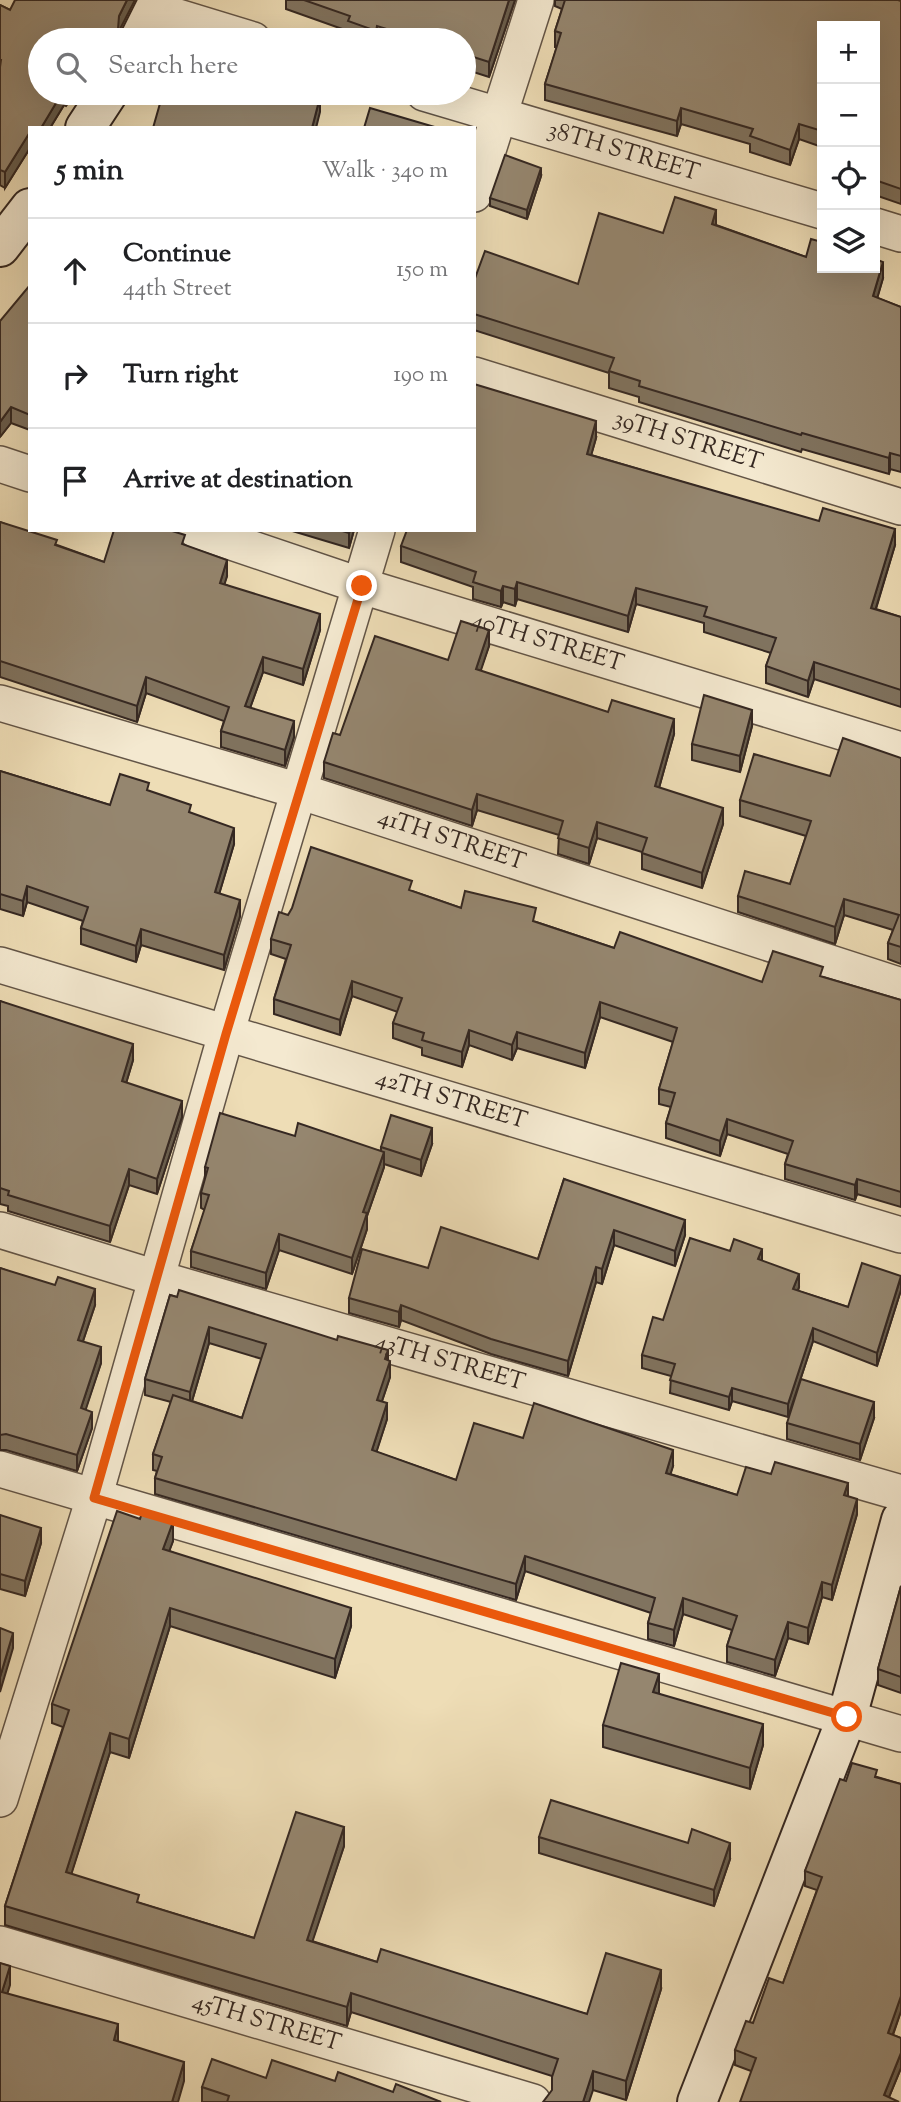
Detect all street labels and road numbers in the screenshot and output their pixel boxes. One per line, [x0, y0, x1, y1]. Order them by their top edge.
street label: 38TH STREET [543, 114, 704, 191]
street label: 39TH STREET [609, 402, 767, 480]
street label: 40TH STREET [467, 603, 628, 682]
street label: 41TH STREET [373, 801, 530, 880]
street label: 42TH STREET [371, 1061, 531, 1139]
street label: 43TH STREET [371, 1325, 529, 1401]
street label: 45TH STREET [188, 1985, 345, 2061]

